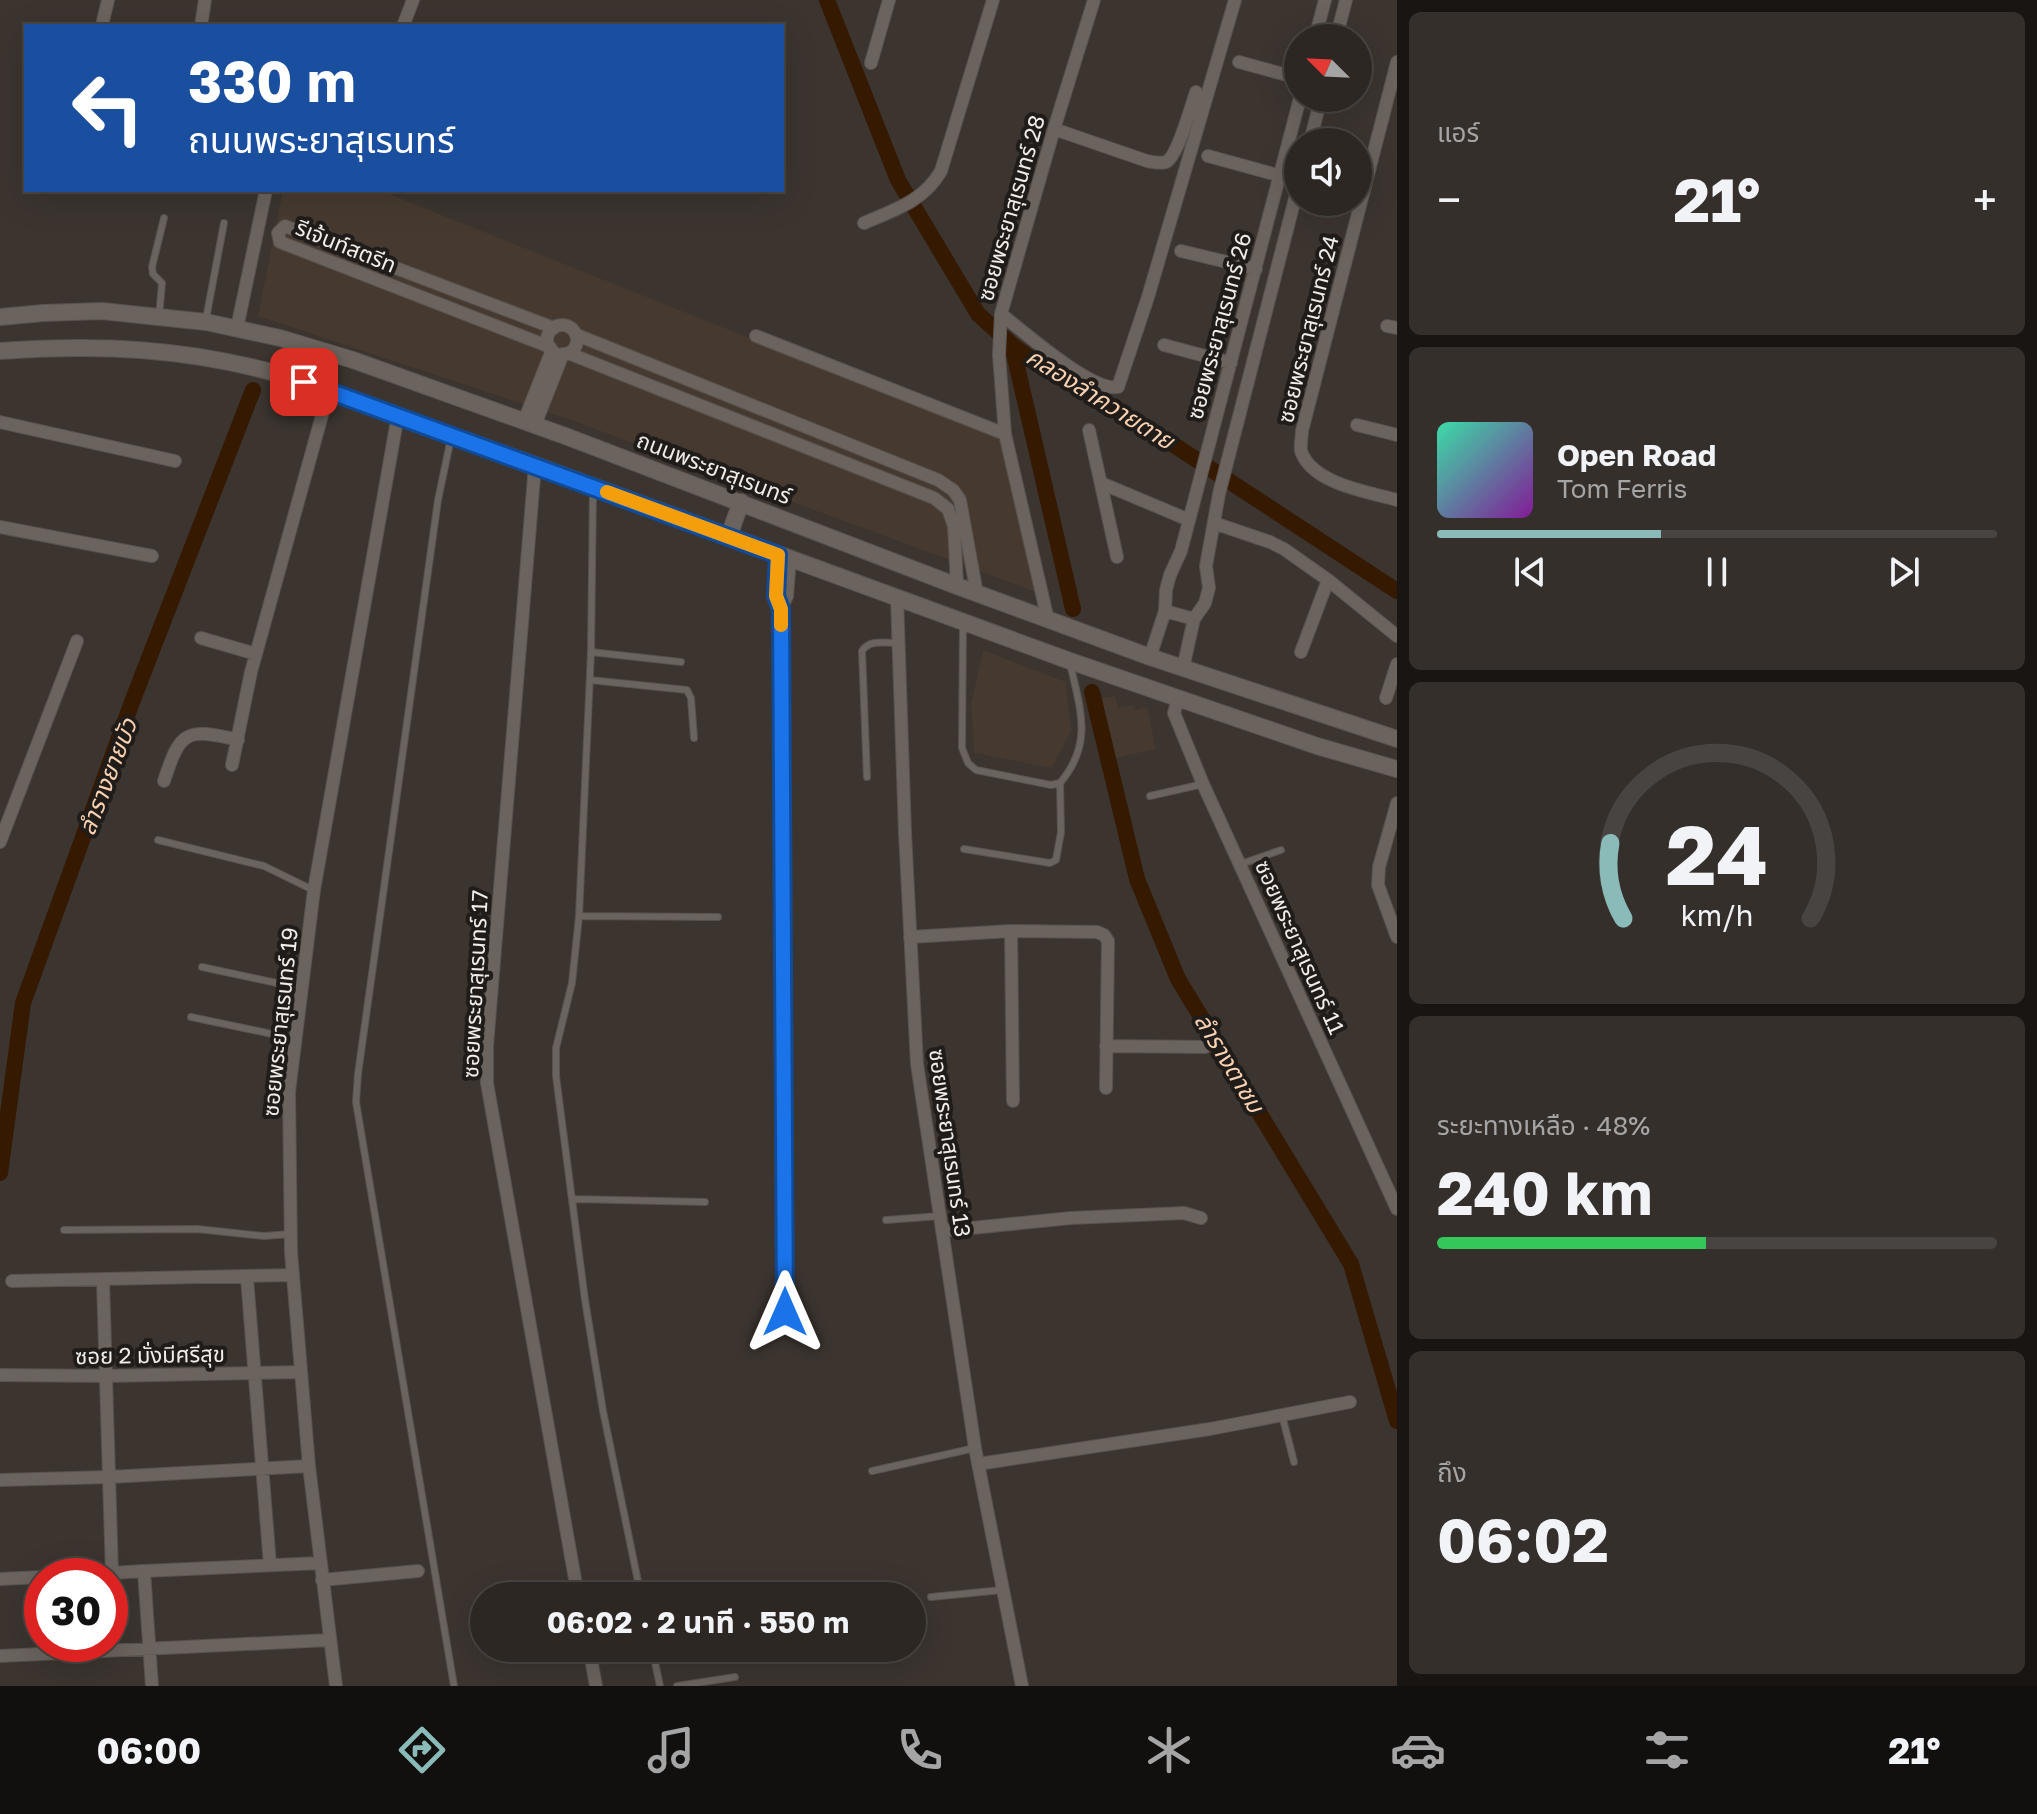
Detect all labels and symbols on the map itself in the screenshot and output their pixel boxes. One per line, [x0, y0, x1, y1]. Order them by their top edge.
north arrow [1284, 24, 1372, 112]
street label: ซอยพระยาสุเรนทร์ 28 [971, 112, 1051, 304]
street label: รีเจ้นท์สตรีท [292, 213, 400, 278]
street label: ซอยพระยาสุเรนทร์ 26 [1181, 230, 1257, 422]
street label: ซอยพระยาสุเรนทร์ 24 [1271, 232, 1345, 426]
water label: คลองลำควายตาย [1022, 341, 1181, 456]
pin [270, 348, 338, 416]
street label: ถนนพระยาสุเรนทร์ [633, 426, 796, 511]
water label: ลำรางยายบัว [71, 713, 142, 839]
street label: ซอยพระยาสุเรนทร์ 11 [1249, 856, 1351, 1039]
street label: ซอยพระยาสุเรนทร์ 17 [456, 889, 494, 1079]
street label: ซอยพระยาสุเรนทร์ 19 [256, 926, 304, 1118]
water label: ลำรางตาชม [1189, 1007, 1272, 1119]
street label: ซอยพระยาสุเรนทร์ 13 [923, 1047, 977, 1239]
position arrow [743, 1270, 827, 1354]
street label: ซอย 2 มั่งมีศรีสุข [75, 1340, 225, 1370]
speed limit sign: 30 [24, 1558, 128, 1662]

